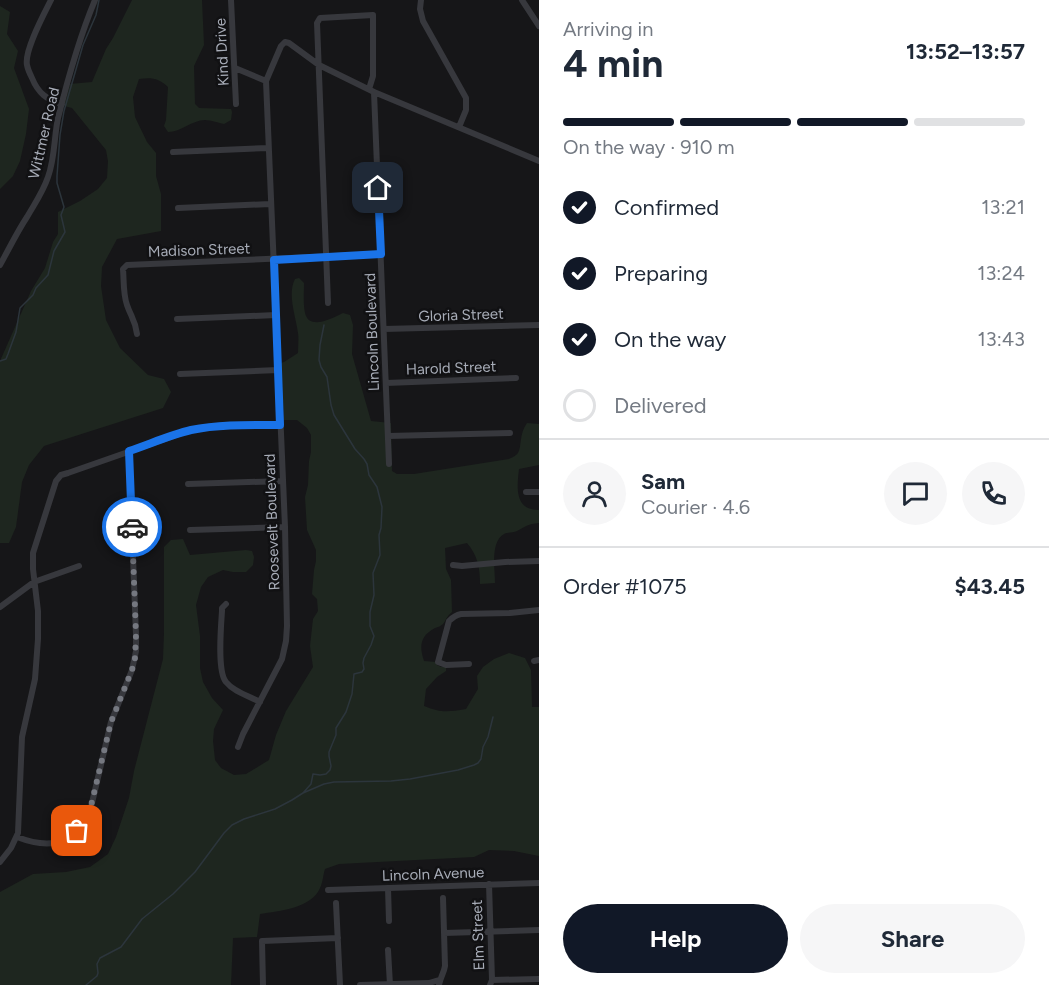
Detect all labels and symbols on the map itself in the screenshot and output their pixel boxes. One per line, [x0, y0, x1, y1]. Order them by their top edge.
street label: Kind Drive [211, 17, 233, 87]
street label: Wittmer Road [25, 85, 63, 181]
pin [352, 162, 403, 213]
street label: Madison Street [148, 239, 251, 261]
street label: Lincoln Boulevard [361, 272, 383, 392]
street label: Gloria Street [418, 305, 504, 325]
street label: Harold Street [405, 357, 497, 379]
street label: Roosevelt Boulevard [261, 453, 283, 591]
courier [102, 497, 162, 557]
pin [51, 805, 102, 856]
street label: Lincoln Avenue [381, 863, 485, 885]
street label: Elm Street [468, 899, 488, 971]

